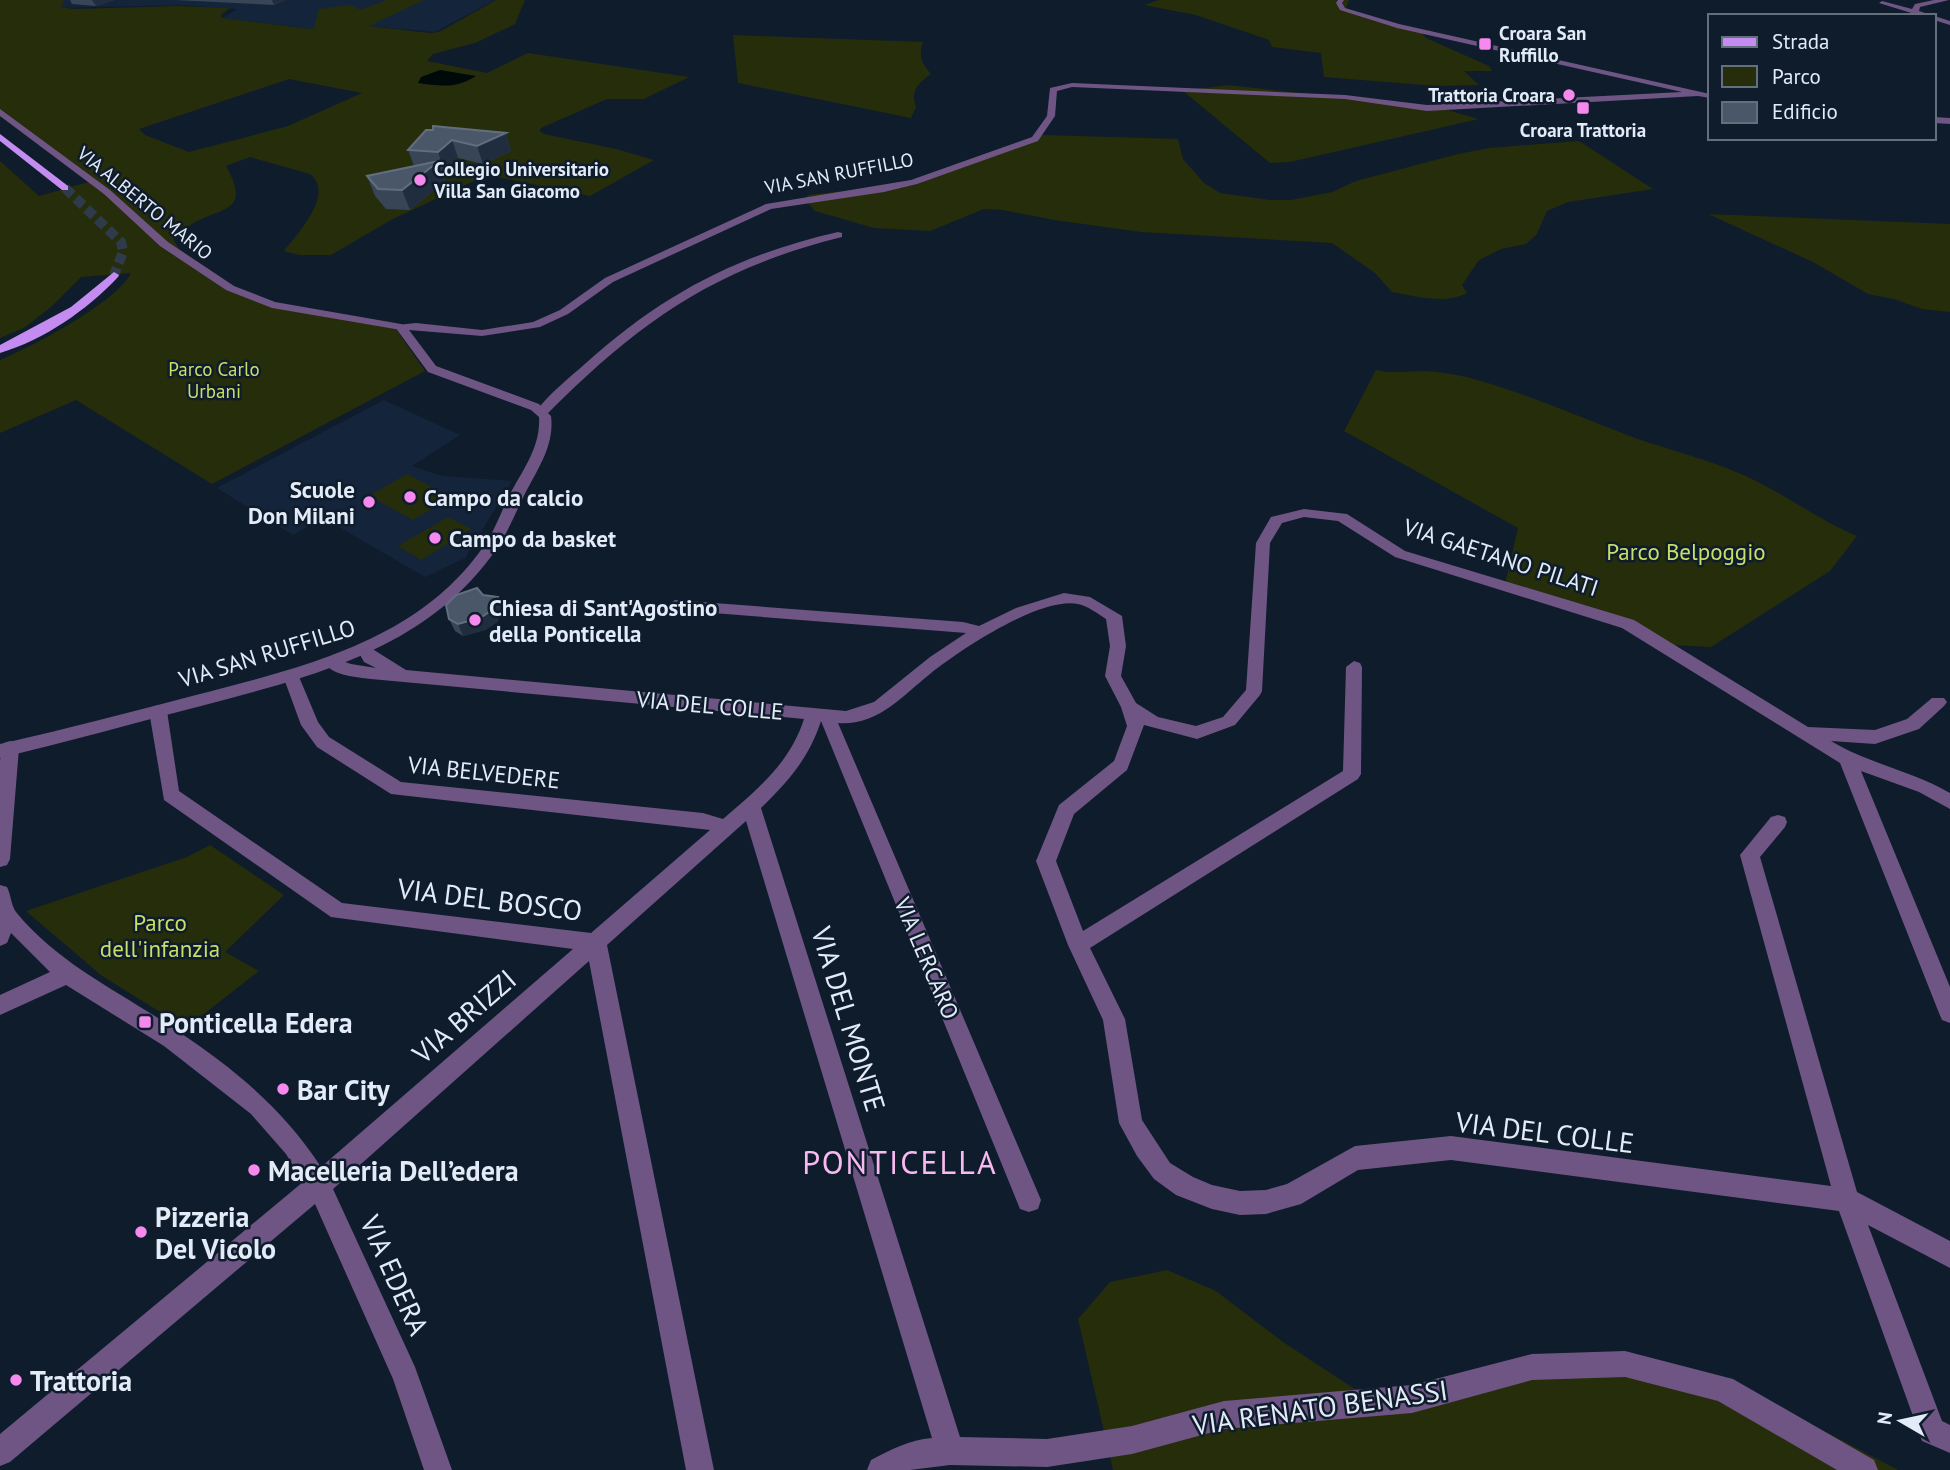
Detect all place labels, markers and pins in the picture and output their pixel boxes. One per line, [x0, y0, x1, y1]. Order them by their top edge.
place label: Croara San Ruffillo [1499, 21, 1586, 67]
marker: Croara San Ruffillo [1477, 36, 1493, 52]
place label: Trattoria Croara [1428, 83, 1555, 107]
marker: Trattoria Croara [1561, 87, 1577, 103]
marker: Croara Trattoria [1575, 100, 1591, 116]
place label: Croara Trattoria [1520, 118, 1646, 142]
place label: Collegio Universitario Villa San Giacomo [433, 157, 609, 203]
marker: Collegio Universitario Villa San Giacomo [412, 172, 428, 188]
place label: Scuole Don Milani [248, 475, 355, 530]
place label: Campo da calcio [424, 483, 583, 512]
marker: Campo da calcio [402, 489, 418, 505]
marker: Scuole Don Milani [361, 494, 377, 510]
place label: Campo da basket [449, 524, 616, 553]
marker: Campo da basket [427, 530, 443, 546]
place label: Chiesa di Sant'Agostino della Ponticella [489, 593, 717, 648]
marker: Chiesa di Sant'Agostino della Ponticella [467, 612, 483, 628]
place label: Ponticella Edera [159, 1004, 353, 1041]
marker: Ponticella Edera [137, 1014, 153, 1030]
place label: Bar City [297, 1071, 390, 1108]
marker: Bar City [275, 1081, 291, 1097]
place label: Macelleria Dell’edera [268, 1152, 519, 1189]
marker: Macelleria Dell’edera [246, 1162, 262, 1178]
place label: Pizzeria Del Vicolo [155, 1198, 276, 1267]
marker: Pizzeria Del Vicolo [133, 1224, 149, 1240]
place label: Trattoria [30, 1362, 132, 1399]
marker: Trattoria [8, 1372, 24, 1388]

